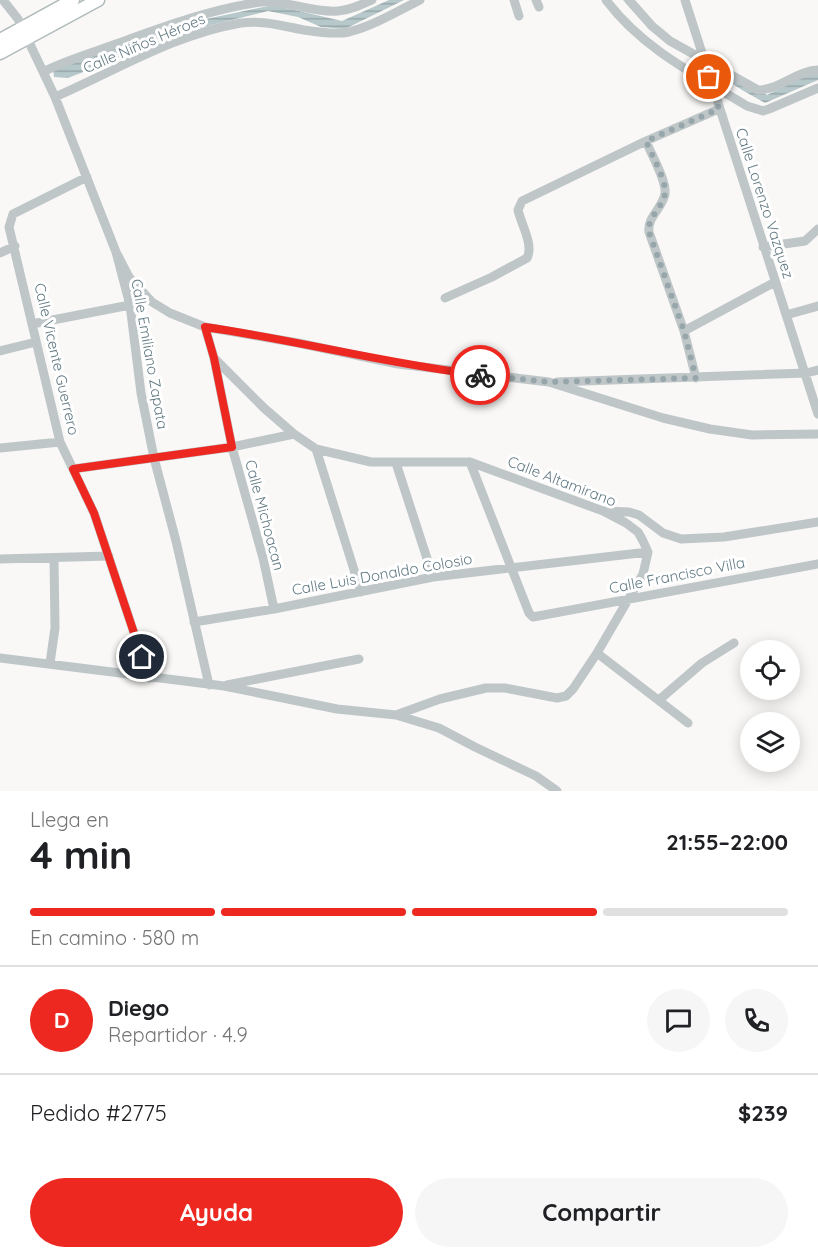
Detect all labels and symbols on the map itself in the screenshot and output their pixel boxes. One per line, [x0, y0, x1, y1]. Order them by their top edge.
street label: Calle Niños Héroes [80, 9, 208, 77]
pin [683, 51, 734, 102]
street label: Calle Lorenzo Vazquez [732, 125, 798, 281]
street label: Calle Emiliano Zapata [127, 277, 173, 431]
street label: Calle Vicente Guerrero [30, 281, 84, 437]
courier [450, 345, 510, 405]
street label: Calle Altamirano [505, 452, 619, 510]
street label: Calle Michoacan [241, 458, 289, 572]
street label: Calle Luis Donaldo Colosio [290, 549, 474, 599]
street label: Calle Francisco Villa [607, 553, 747, 597]
pin [116, 631, 167, 682]

